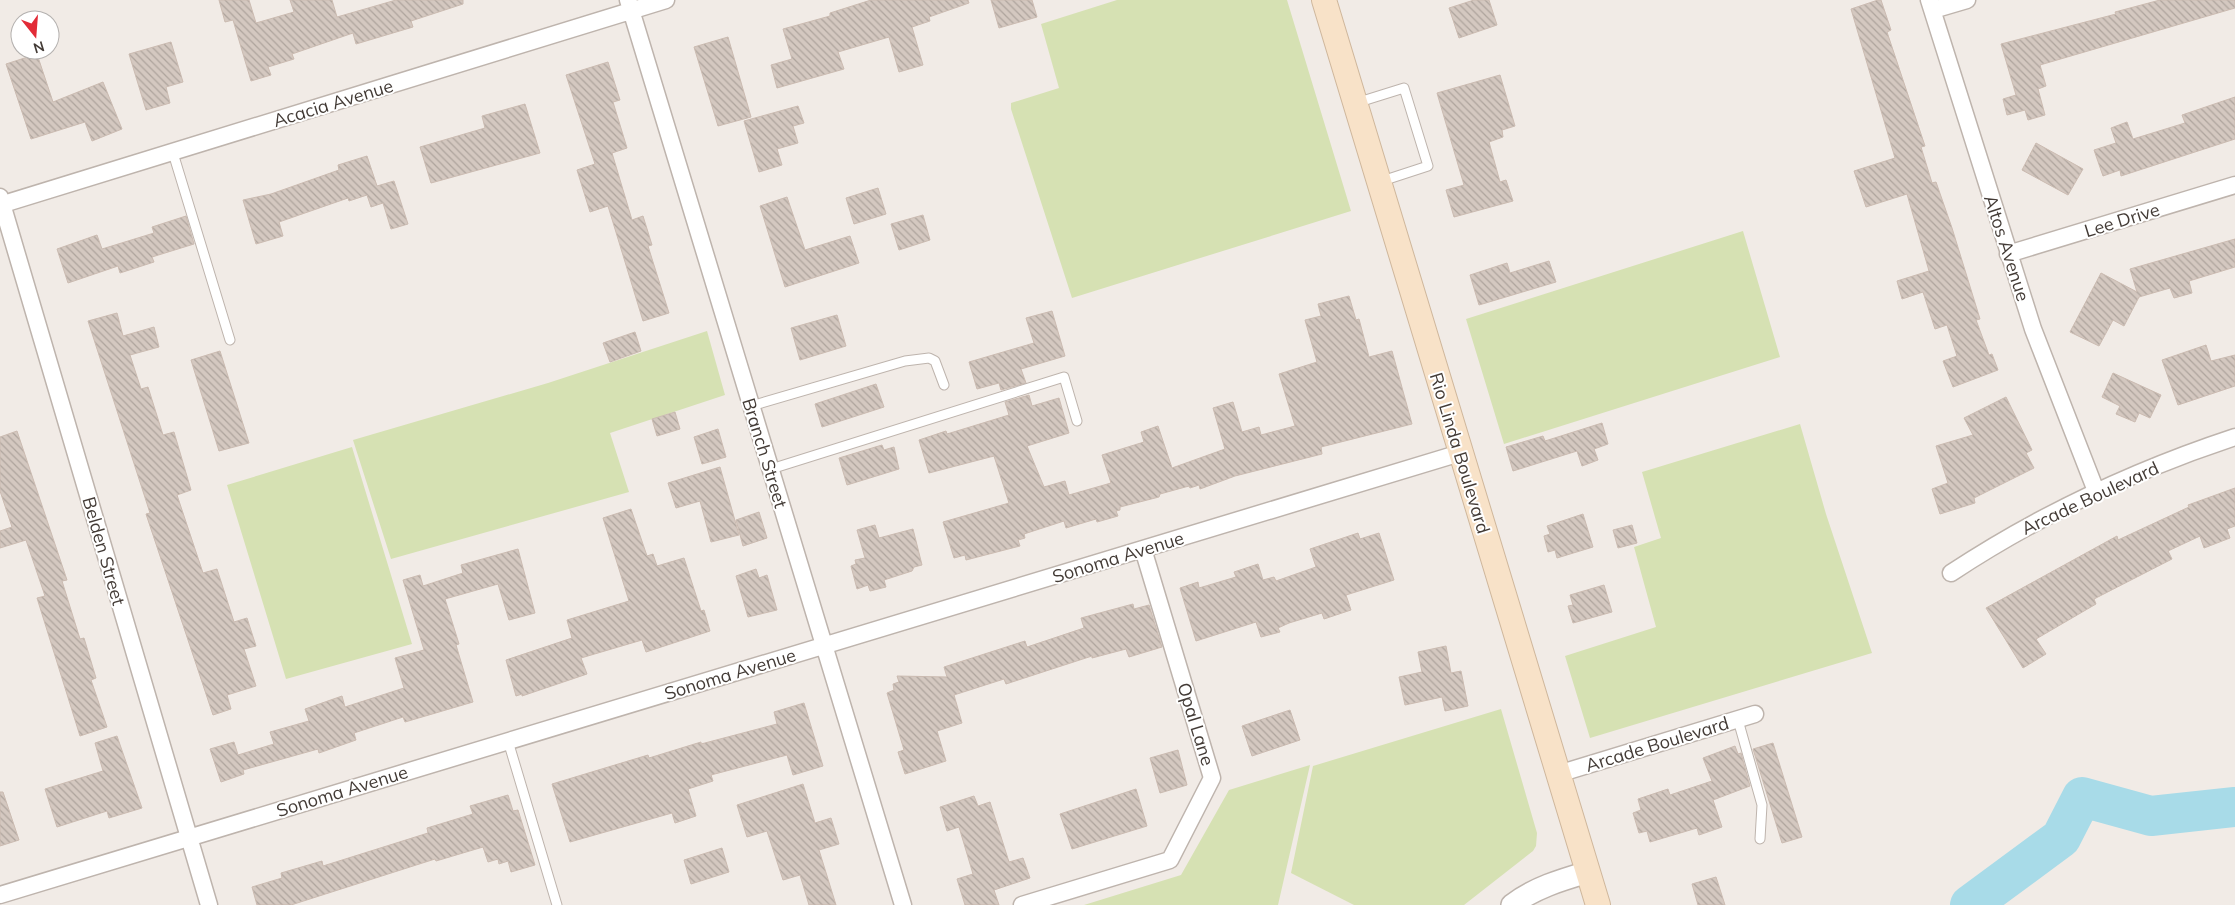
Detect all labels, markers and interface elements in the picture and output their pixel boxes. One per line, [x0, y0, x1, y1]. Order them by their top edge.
north arrow [10, 10, 60, 60]
text: N [31, 37, 46, 58]
street label: Acacia Avenue [270, 74, 396, 132]
street label: Altos Avenue [1979, 192, 2035, 304]
street label: Lee Drive [2082, 198, 2162, 242]
street label: Rio Linda Boulevard [1425, 370, 1495, 536]
street label: Branch Street [737, 395, 793, 511]
street label: Arcade Boulevard [2018, 456, 2162, 540]
street label: Belden Street [78, 494, 130, 608]
street label: Sonoma Avenue [1049, 526, 1187, 588]
street label: Sonoma Avenue [661, 643, 799, 705]
street label: Opal Lane [1173, 680, 1219, 768]
street label: Arcade Boulevard [1582, 711, 1732, 777]
street label: Sonoma Avenue [273, 760, 411, 822]

